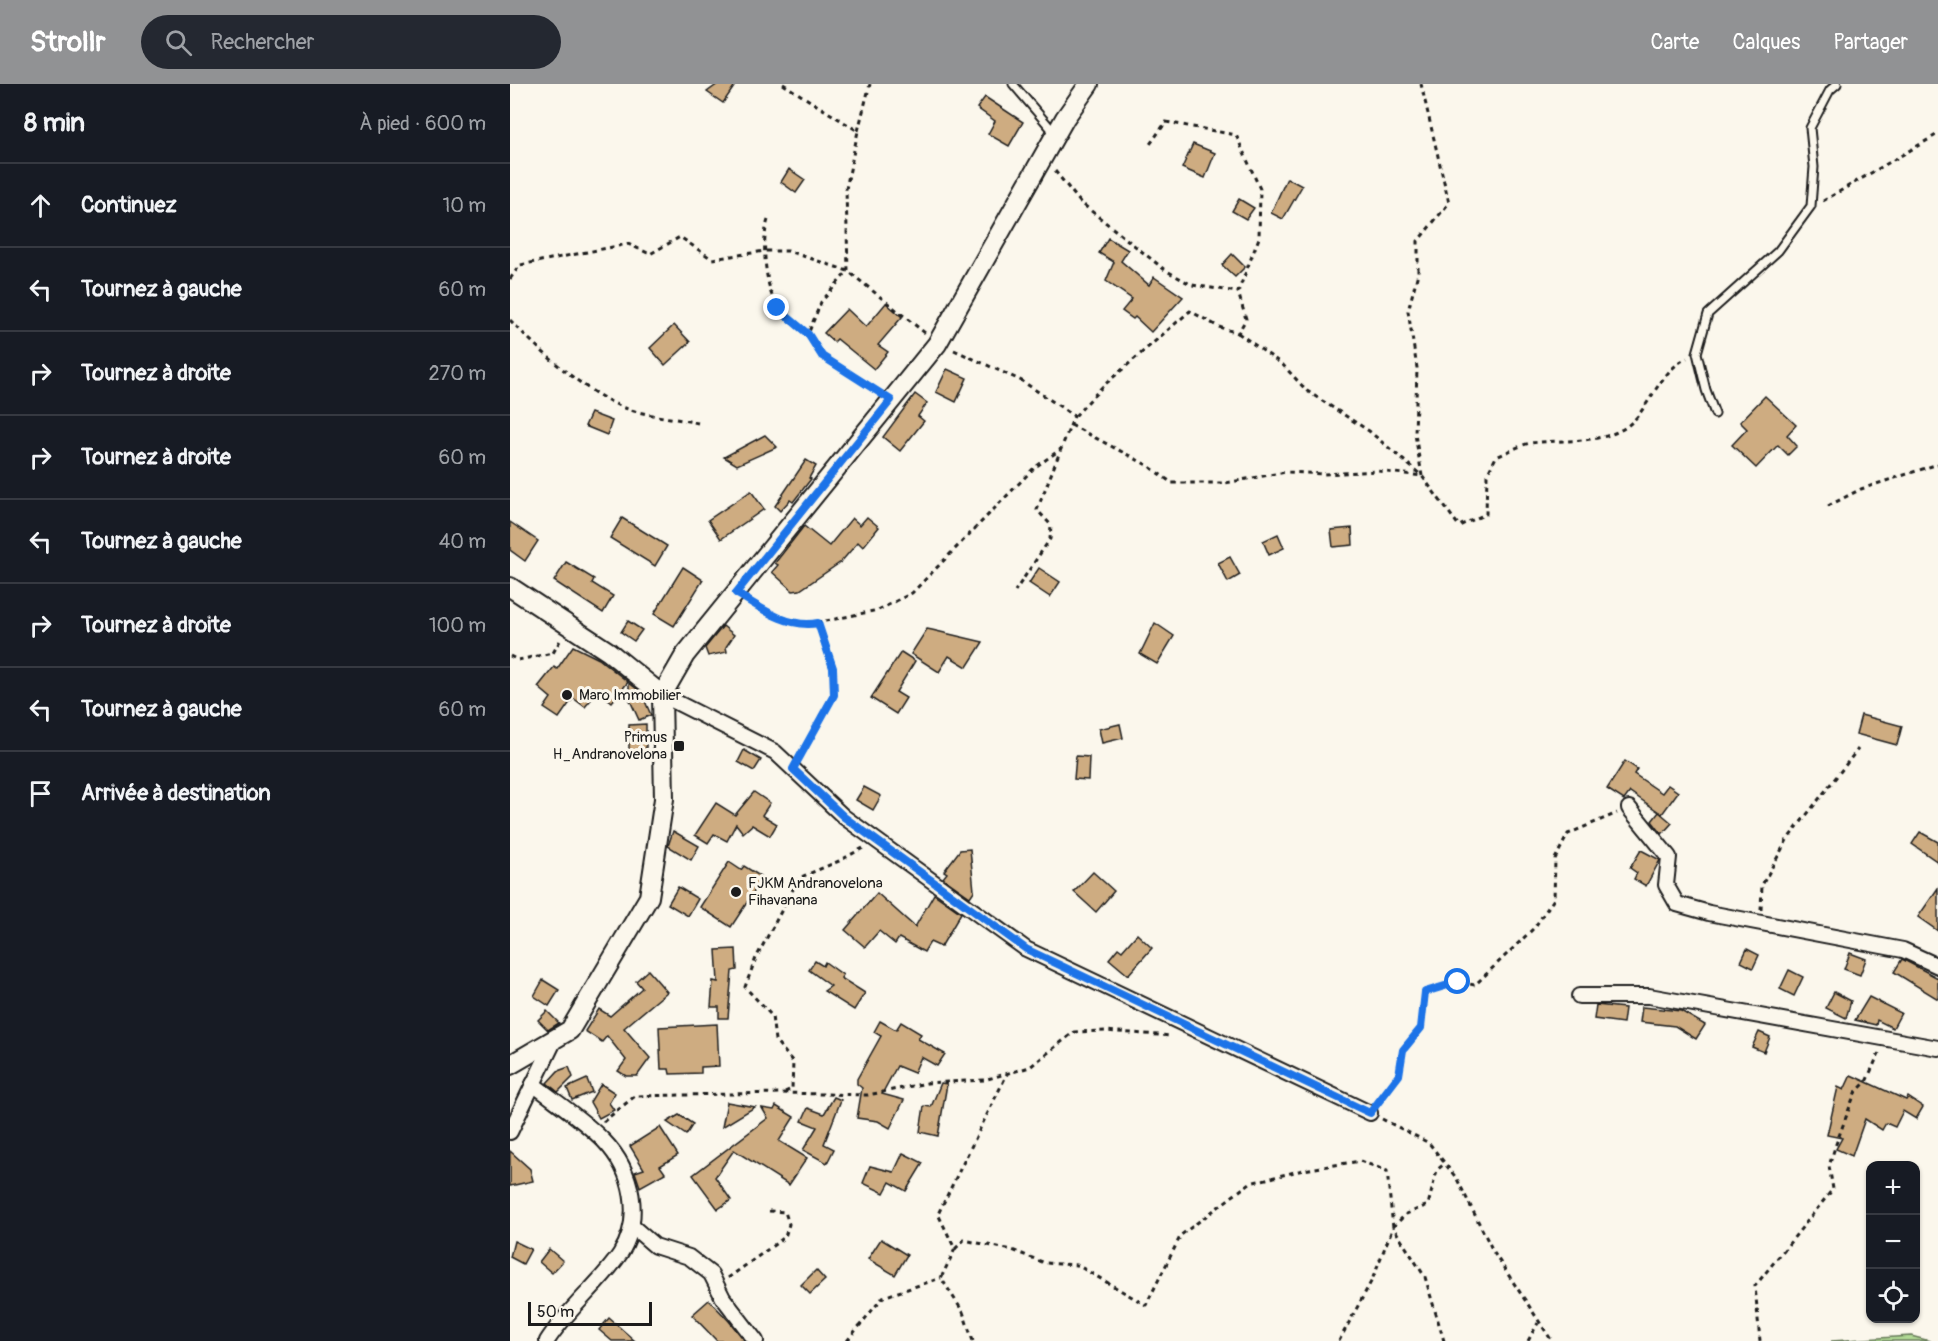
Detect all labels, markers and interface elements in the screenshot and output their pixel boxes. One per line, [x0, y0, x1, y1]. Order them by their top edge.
search box [141, 15, 561, 69]
text: Strollr [30, 25, 105, 60]
icon: search [162, 26, 195, 59]
text: Rechercher [210, 28, 314, 56]
text: Carte [1650, 29, 1699, 56]
text: Calques [1732, 29, 1800, 56]
text: Partager [1833, 29, 1908, 56]
text: 8 min [24, 107, 85, 139]
text: À pied · 600 m [359, 111, 486, 136]
icon: ahead [24, 189, 57, 222]
text: Continuez [81, 191, 177, 219]
text: 10 m [442, 193, 486, 218]
icon: left [24, 273, 57, 306]
text: Tournez à gauche [81, 275, 242, 303]
text: 60 m [439, 277, 486, 302]
route end [763, 294, 789, 320]
icon: right [24, 357, 57, 390]
text: Tournez à droite [81, 359, 231, 387]
text: 270 m [428, 361, 486, 386]
icon: right [24, 441, 57, 474]
text: Tournez à droite [81, 443, 231, 471]
text: 60 m [439, 445, 486, 470]
icon: left [24, 525, 57, 558]
text: Tournez à gauche [81, 527, 242, 555]
text: 40 m [439, 529, 486, 554]
icon: right [24, 609, 57, 642]
text: Tournez à droite [81, 611, 231, 639]
text: 100 m [429, 613, 486, 638]
place label: Maro Immobilier [579, 686, 682, 705]
marker: Maro Immobilier [560, 688, 574, 702]
icon: left [24, 693, 57, 726]
text: Tournez à gauche [81, 695, 242, 723]
text: 60 m [439, 697, 486, 722]
place label: Primus H_Andranovelona [553, 728, 667, 764]
marker: Primus H_Andranovelona [672, 739, 686, 753]
icon: arrive [24, 777, 57, 810]
text: Arrivée à destination [81, 779, 271, 807]
place label: FJKM Andranovelona Fihavanana [748, 874, 883, 910]
marker: FJKM Andranovelona Fihavanana [729, 885, 743, 899]
route start [1444, 968, 1470, 994]
map controls [1866, 1161, 1920, 1323]
button: + [1866, 1161, 1920, 1215]
button: − [1866, 1215, 1920, 1269]
button: locate [1866, 1269, 1920, 1323]
scale bar [528, 1299, 652, 1326]
text: 50 m [537, 1302, 574, 1322]

